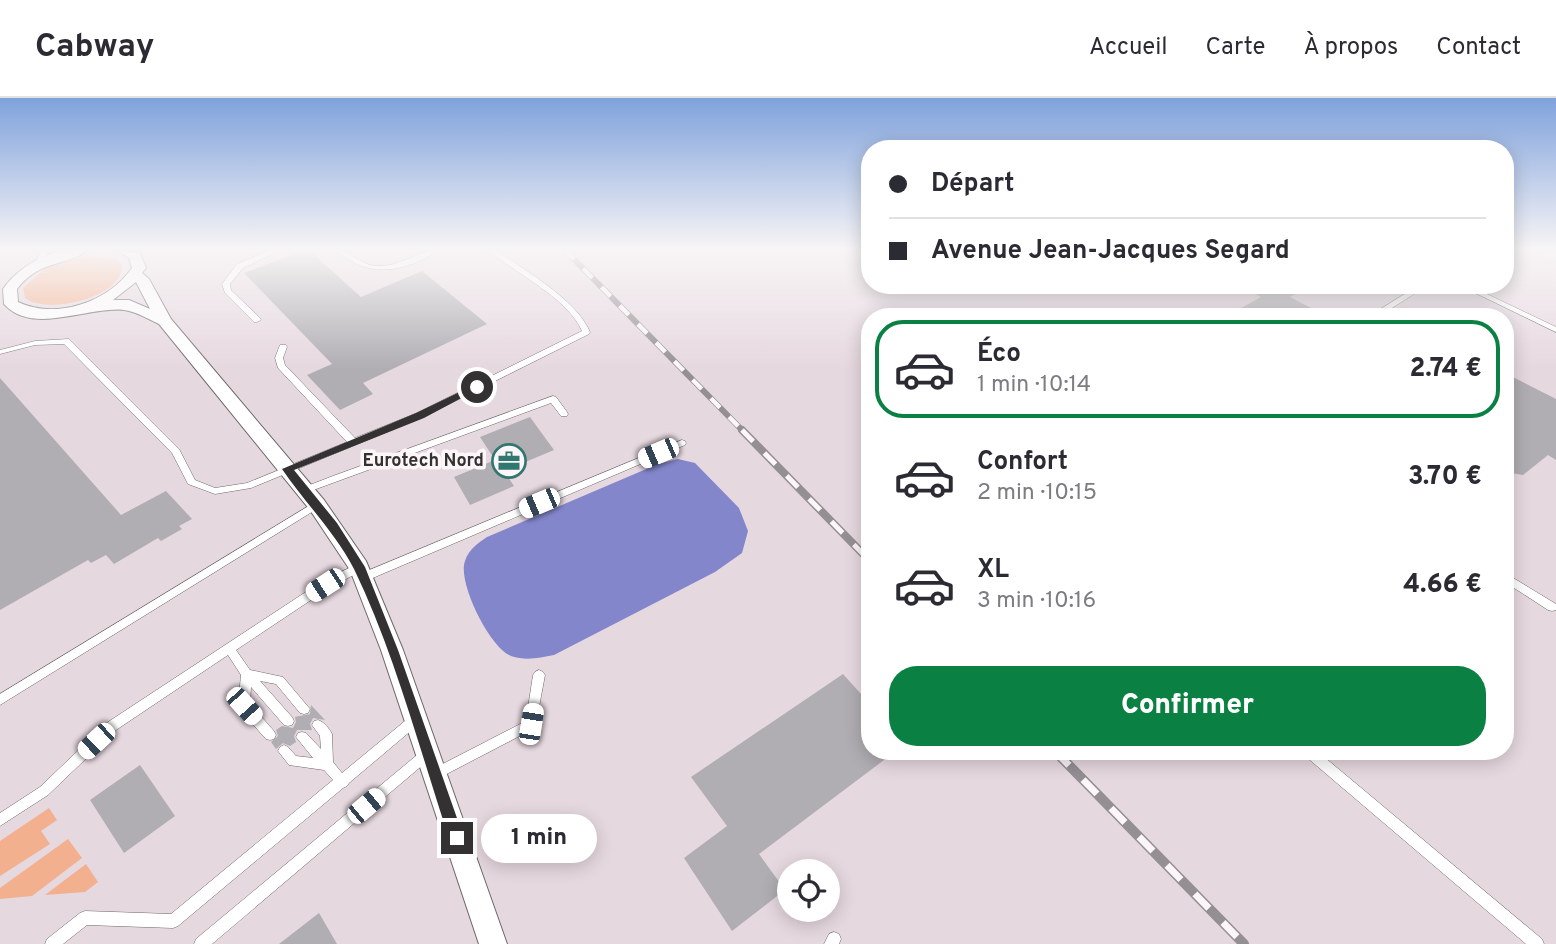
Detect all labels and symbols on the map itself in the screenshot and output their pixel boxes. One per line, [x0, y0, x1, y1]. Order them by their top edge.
route start [461, 371, 493, 403]
car [635, 435, 682, 471]
office icon: Eurotech Nord [490, 442, 528, 480]
place label: Eurotech Nord [362, 450, 484, 473]
car [516, 485, 563, 521]
car [302, 565, 349, 605]
car [223, 683, 266, 729]
car [518, 702, 545, 746]
car [74, 719, 119, 763]
car [344, 784, 389, 828]
callout: 1 min [482, 814, 597, 862]
route end [441, 822, 473, 854]

